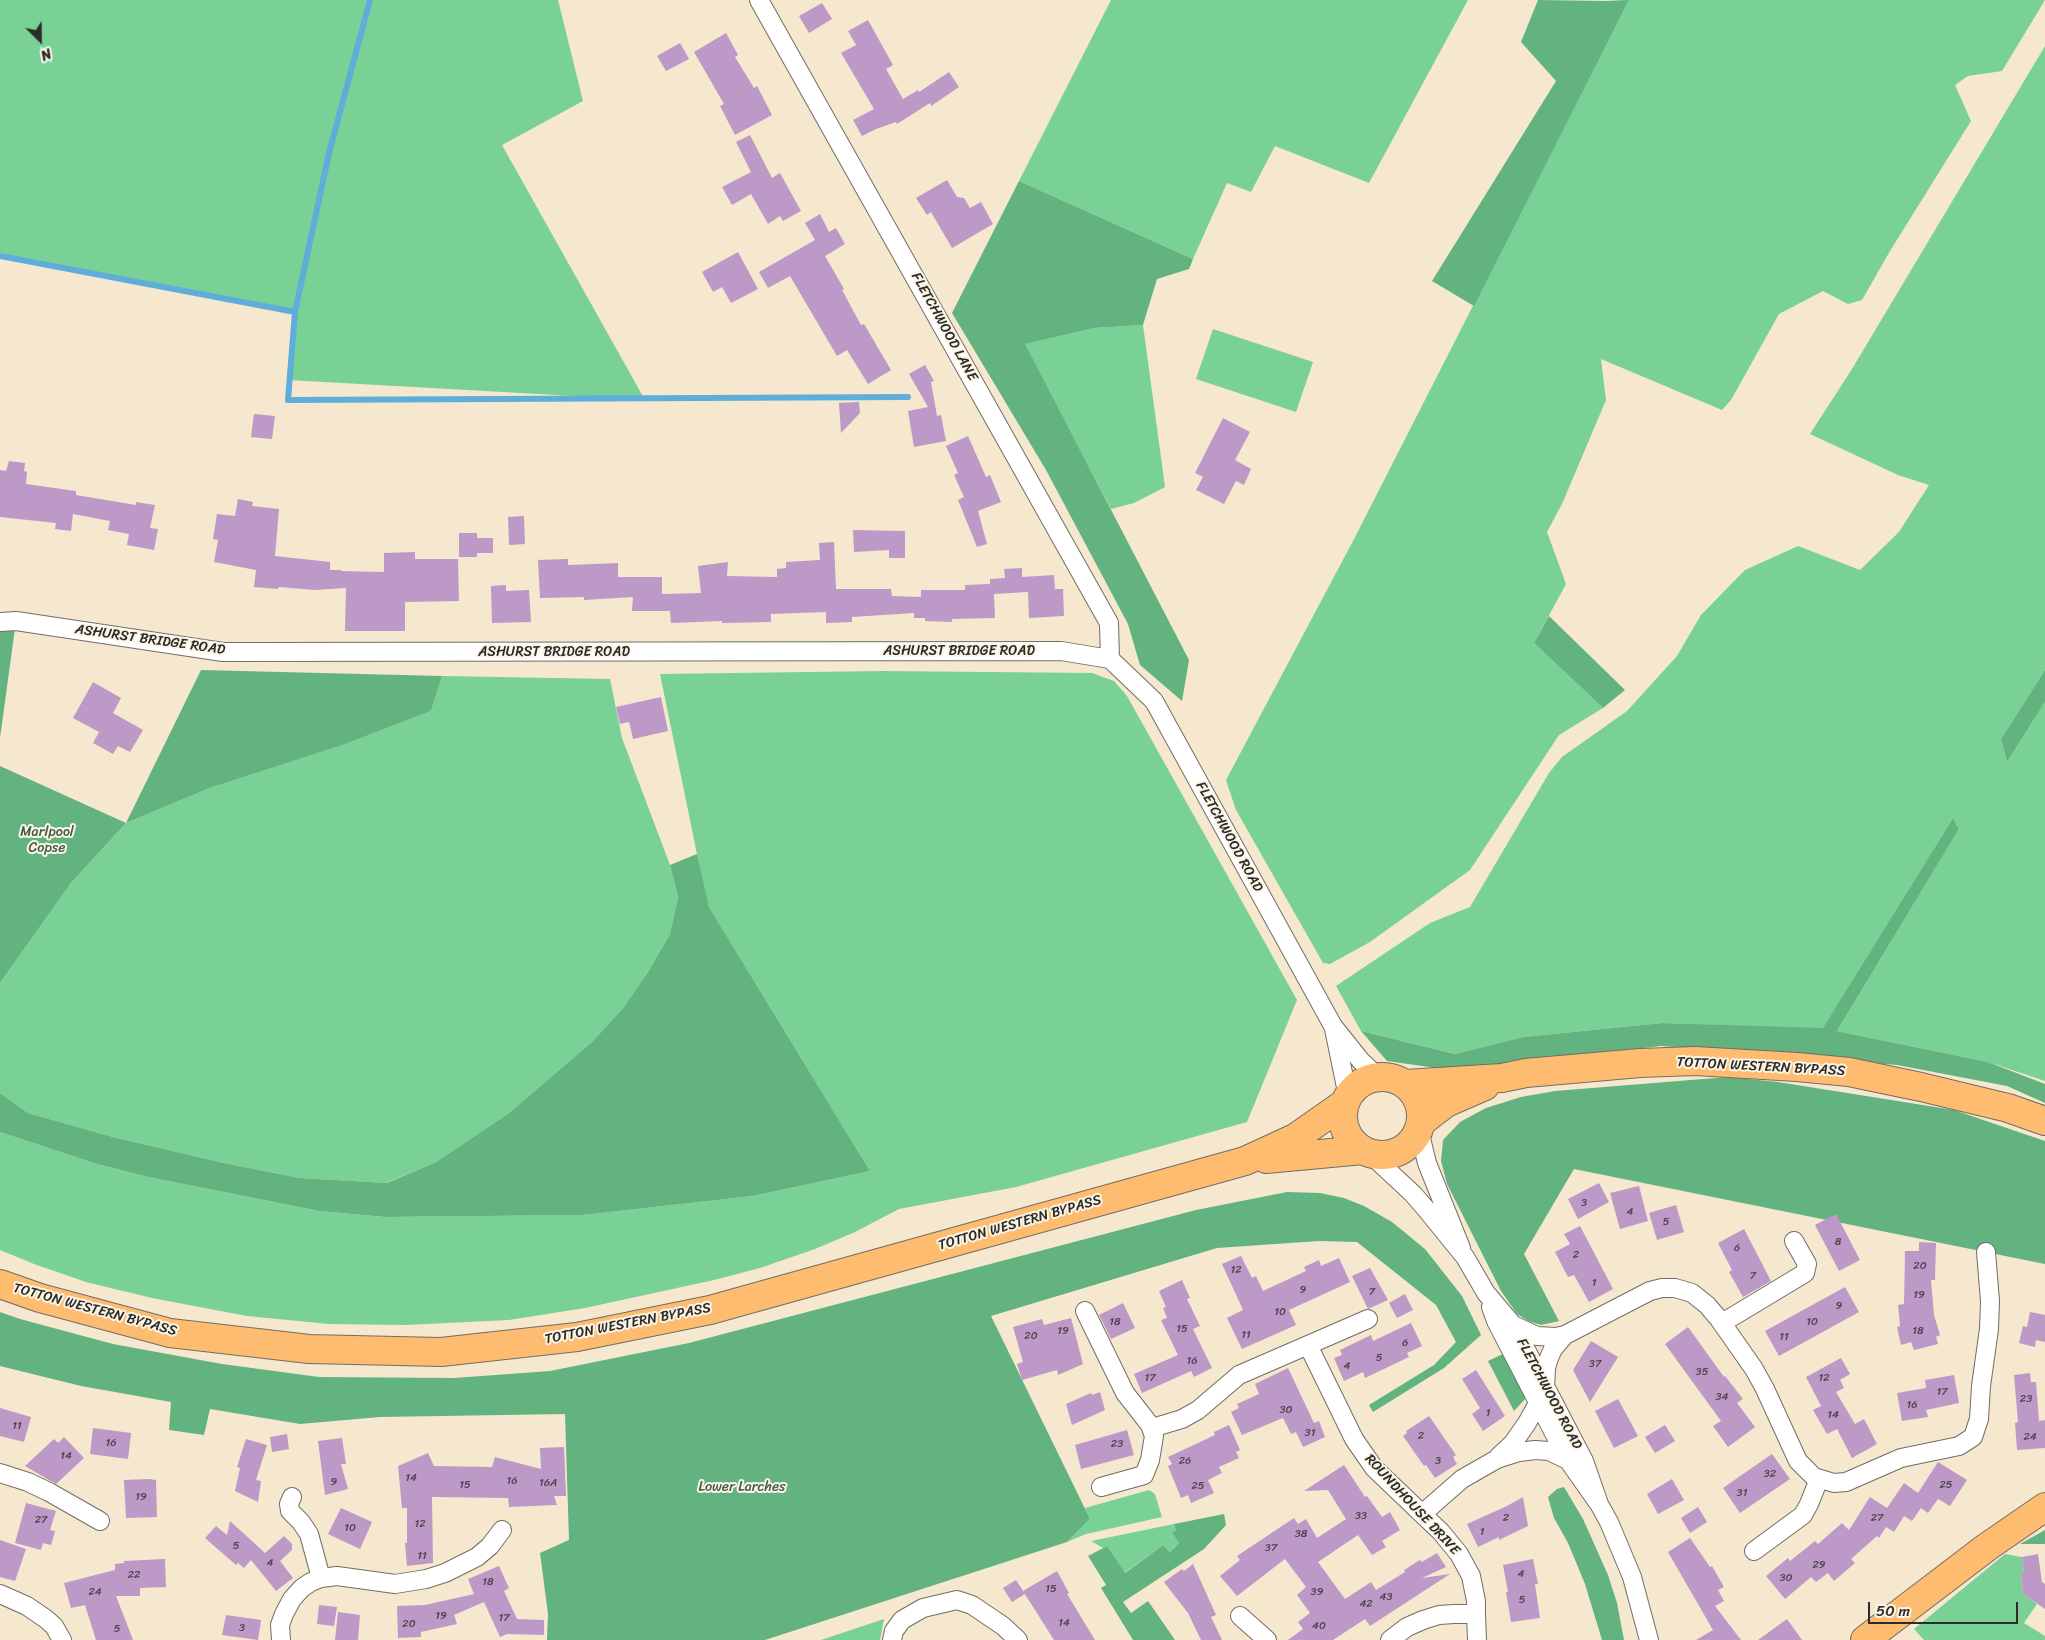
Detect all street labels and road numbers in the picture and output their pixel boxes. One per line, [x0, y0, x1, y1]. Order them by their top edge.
street label: FLETCHWOOD LANE [907, 270, 981, 384]
street label: ASHURST BRIDGE ROAD [74, 621, 226, 659]
street label: ASHURST BRIDGE ROAD [883, 643, 1035, 659]
street label: ASHURST BRIDGE ROAD [478, 644, 630, 660]
street label: FLETCHWOOD ROAD [1192, 779, 1266, 895]
street label: TOTTON WESTERN BYPASS [1676, 1054, 1846, 1080]
street label: TOTTON WESTERN BYPASS [936, 1192, 1104, 1254]
street label: TOTTON WESTERN BYPASS [11, 1280, 179, 1340]
street label: TOTTON WESTERN BYPASS [543, 1300, 713, 1348]
street label: FLETCHWOOD ROAD [1513, 1336, 1585, 1452]
street label: ROUNDHOUSE DRIVE [1361, 1451, 1463, 1559]

